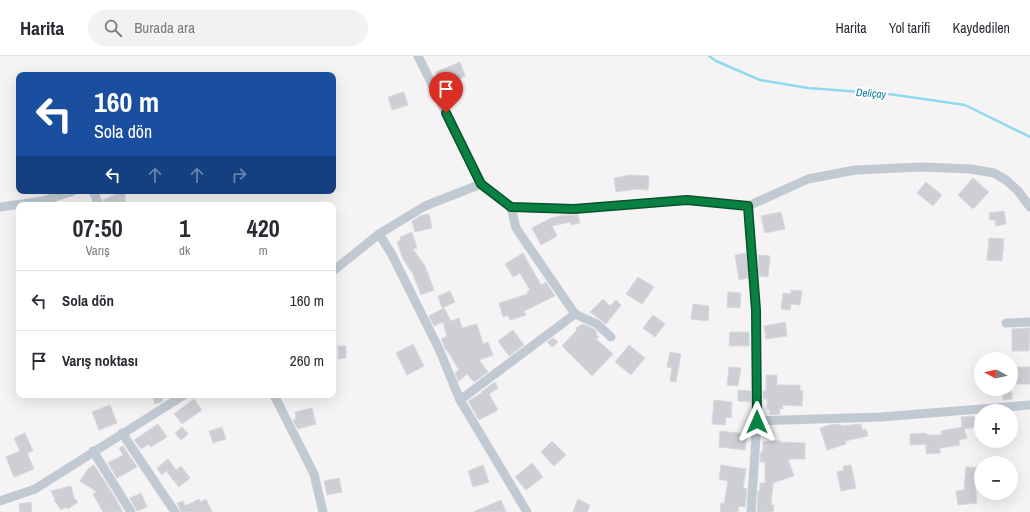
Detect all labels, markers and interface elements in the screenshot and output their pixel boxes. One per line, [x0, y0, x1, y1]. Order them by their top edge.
search box [88, 10, 368, 46]
text: Harita [20, 15, 64, 41]
icon: search [102, 17, 124, 39]
text: Burada ara [134, 17, 195, 38]
text: Harita [835, 19, 867, 37]
text: Yol tarifi [889, 19, 931, 37]
text: Kaydedilen [953, 19, 1010, 37]
pin [429, 72, 463, 113]
icon: arrive [435, 78, 457, 100]
text: 160 m [94, 83, 159, 121]
water label: Deliçay [856, 85, 887, 101]
icon: left [28, 88, 80, 140]
text: Sola dön [94, 119, 152, 144]
icon: left [102, 164, 124, 186]
icon: ahead [144, 164, 166, 186]
icon: ahead [186, 164, 208, 186]
icon: right [228, 164, 250, 186]
text: 07:50 [72, 212, 123, 244]
text: 1 [179, 212, 190, 244]
text: 420 [247, 212, 280, 244]
text: Varış [86, 242, 110, 259]
text: dk [179, 242, 190, 259]
text: m [259, 242, 268, 259]
icon: left [28, 290, 50, 312]
text: Sola dön [62, 290, 114, 311]
text: 160 m [290, 290, 324, 311]
icon: arrive [28, 350, 50, 372]
text: Varış noktası [62, 350, 138, 371]
text: 260 m [290, 350, 324, 371]
north arrow [974, 352, 1018, 396]
map controls [974, 352, 1018, 500]
position arrow [736, 401, 778, 443]
button: + [974, 404, 1018, 448]
button: − [974, 456, 1018, 500]

